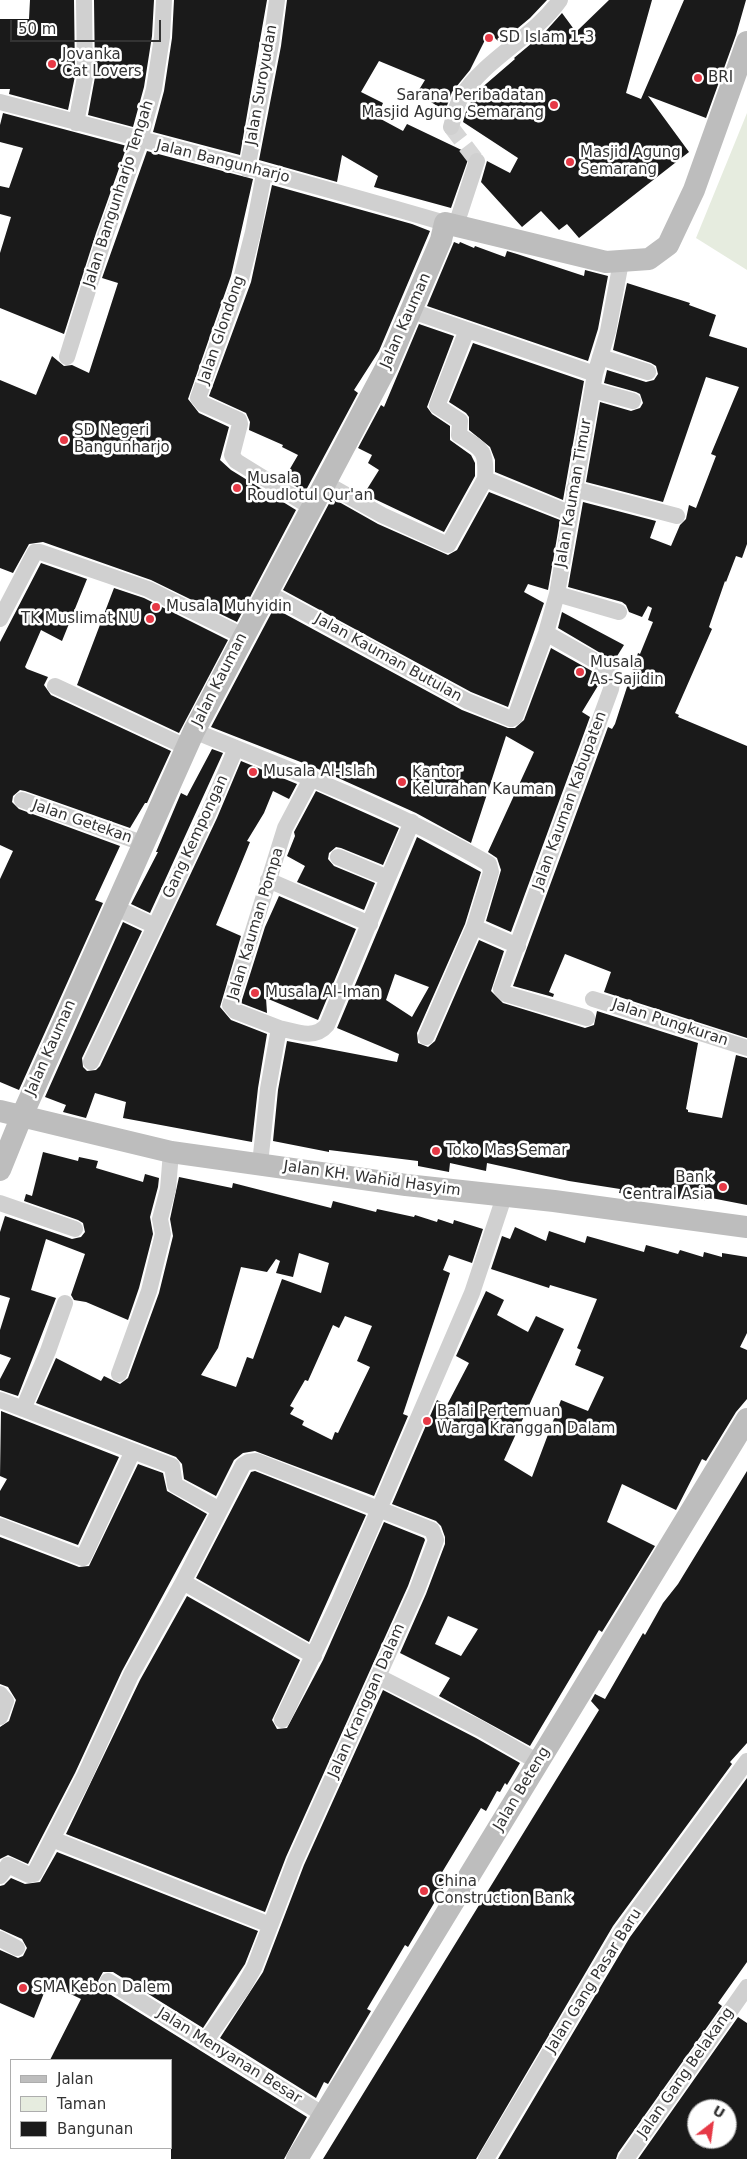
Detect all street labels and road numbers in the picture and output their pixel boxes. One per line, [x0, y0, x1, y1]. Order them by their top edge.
street label: Jalan Suroyudan [243, 23, 281, 147]
street label: Jalan Bangunharjo Tengah [80, 98, 158, 290]
street label: Jalan Bangunharjo [154, 137, 292, 187]
street label: Jalan Kauman [377, 270, 435, 372]
street label: Jalan Glondong [195, 273, 249, 387]
street label: Jalan Kauman Timur [552, 417, 596, 569]
street label: Jalan Kauman Butulan [311, 610, 465, 706]
street label: Jalan Kauman [189, 630, 251, 730]
street label: Jalan Kauman Kabupaten [529, 709, 611, 893]
street label: Gang Kempongan [160, 772, 232, 902]
street label: Jalan Getekan [30, 797, 134, 847]
street label: Jalan Kauman Pompa [224, 846, 288, 1002]
street label: Jalan Pungkuran [610, 996, 730, 1050]
street label: Jalan Kauman [22, 997, 80, 1099]
street label: Jalan KH. Wahid Hasyim [282, 1158, 462, 1200]
street label: Jalan Kranggan Dalam [325, 1621, 409, 1781]
street label: Jalan Beteng [490, 1744, 554, 1834]
street label: Jalan Gang Pasar Baru [542, 1906, 646, 2056]
street label: Jalan Menyanan Besar [154, 2004, 304, 2108]
street label: Jalan Gang Belakang [634, 2004, 738, 2142]

